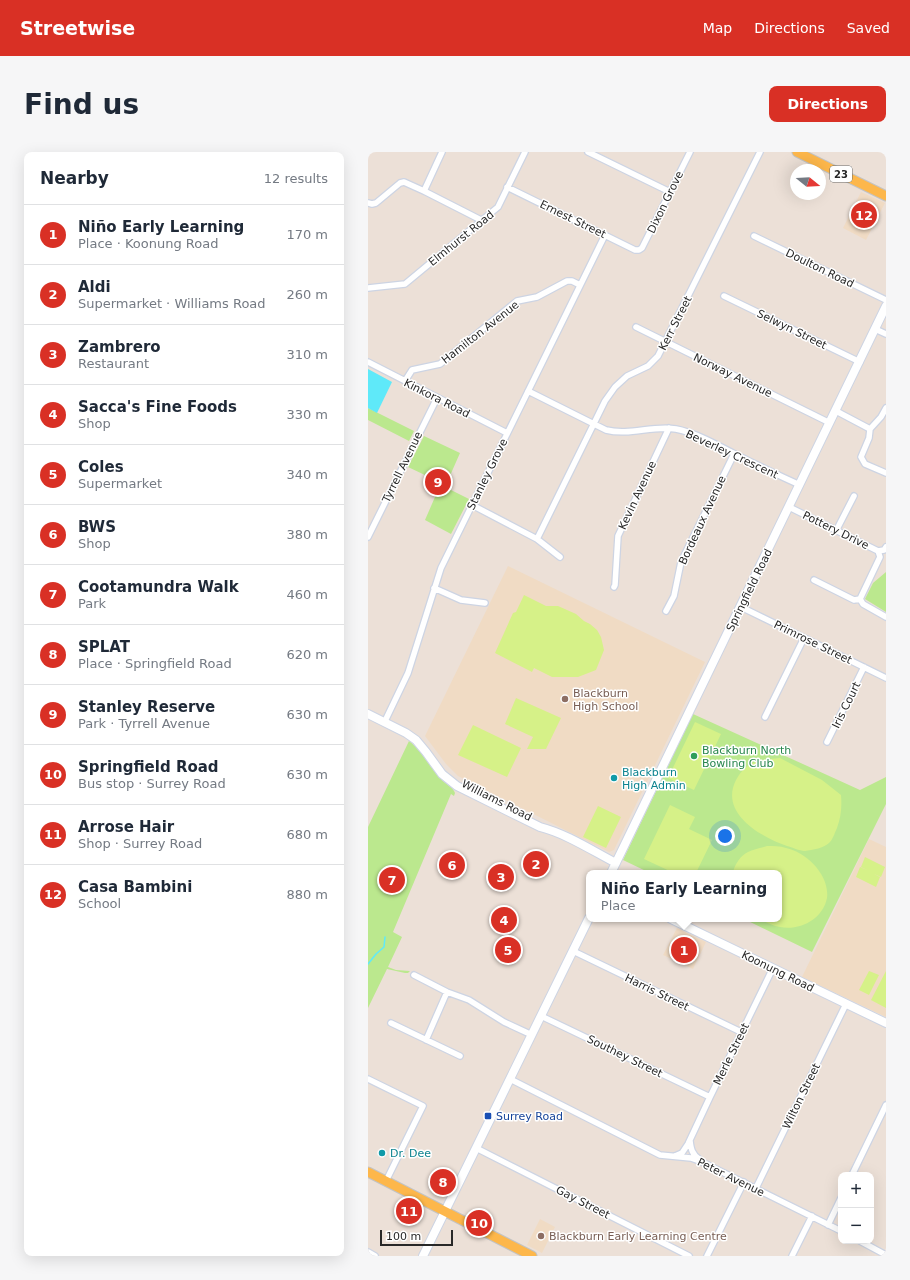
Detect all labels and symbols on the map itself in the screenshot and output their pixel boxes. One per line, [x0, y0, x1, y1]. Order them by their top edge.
north arrow [790, 164, 826, 200]
road number: 23 [830, 166, 852, 182]
street label: Dixon Grove [645, 169, 686, 236]
street label: Ernest Street [538, 198, 609, 241]
pin: 12 [851, 200, 877, 230]
street label: Elmhurst Road [426, 208, 497, 269]
street label: Doulton Road [784, 246, 856, 291]
street label: Kerr Street [656, 293, 695, 353]
street label: Hamilton Avenue [439, 298, 522, 367]
street label: Selwyn Street [755, 307, 829, 352]
street label: Norway Avenue [691, 351, 775, 400]
street label: Kinkora Road [402, 376, 472, 421]
street label: Beverley Crescent [683, 427, 781, 482]
street label: Tyrrell Avenue [379, 429, 425, 506]
street label: Stanley Grove [465, 436, 510, 512]
street label: Kevin Avenue [616, 459, 659, 532]
pin: 9 [425, 467, 451, 497]
street label: Bordeaux Avenue [676, 473, 729, 567]
street label: Pottery Drive [800, 509, 871, 552]
street label: Springfield Road [724, 547, 775, 634]
street label: Primrose Street [772, 618, 855, 667]
street label: Iris Court [830, 679, 864, 731]
place label: Blackburn High School [573, 687, 638, 713]
marker: Blackburn High School [560, 694, 570, 704]
place label: Blackburn North Bowling Club [702, 744, 791, 770]
marker: Blackburn North Bowling Club [689, 751, 699, 761]
place label: Blackburn High Admin [622, 766, 686, 792]
marker: Blackburn High Admin [609, 773, 619, 783]
street label: Williams Road [459, 777, 534, 824]
your location [715, 826, 735, 846]
pin: 2 [523, 849, 549, 879]
pin: 6 [439, 850, 465, 880]
pin: 3 [488, 862, 514, 892]
pin: 7 [379, 865, 405, 895]
pin: 4 [491, 905, 517, 935]
pin: 5 [495, 935, 521, 965]
pin: 1 [671, 935, 697, 965]
street label: Koonung Road [739, 948, 816, 995]
street label: Harris Street [623, 971, 692, 1014]
street label: Merle Street [711, 1020, 752, 1087]
street label: Southey Street [585, 1033, 665, 1081]
street label: Wilton Street [780, 1061, 823, 1131]
place label: Surrey Road [496, 1110, 563, 1123]
marker: Surrey Road [483, 1111, 493, 1121]
place label: Dr. Dee [390, 1147, 431, 1160]
marker: Dr. Dee [377, 1148, 387, 1158]
street label: Peter Avenue [695, 1156, 767, 1199]
pin: 8 [430, 1167, 456, 1197]
street label: Gay Street [554, 1183, 612, 1222]
pin: 11 [396, 1196, 422, 1226]
pin: 10 [466, 1208, 492, 1238]
scale bar [380, 1228, 453, 1247]
place label: Blackburn Early Learning Centre [549, 1230, 727, 1243]
marker: Blackburn Early Learning Centre [536, 1231, 546, 1241]

